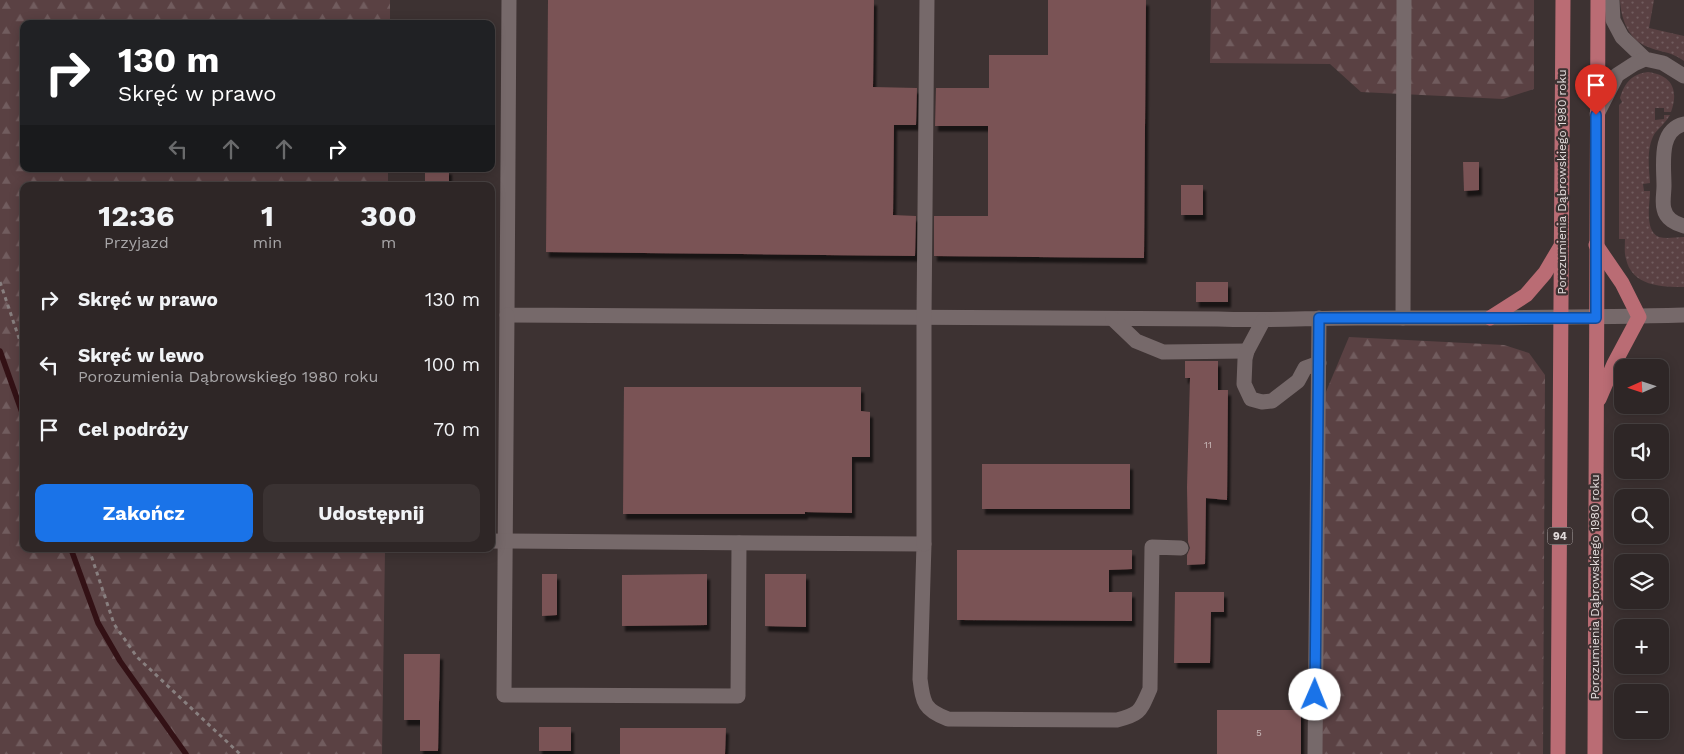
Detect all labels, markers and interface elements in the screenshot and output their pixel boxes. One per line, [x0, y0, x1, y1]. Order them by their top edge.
text: 130 m [118, 39, 219, 81]
icon: right [35, 40, 100, 105]
pin [1575, 64, 1617, 115]
street label: Porozumienia Dąbrowskiego 1980 roku [1555, 69, 1569, 295]
icon: arrive [1582, 71, 1610, 99]
text: Skręć w prawo [118, 81, 277, 106]
icon: left [164, 135, 192, 163]
icon: ahead [217, 135, 245, 163]
icon: ahead [270, 135, 298, 163]
icon: right [323, 135, 351, 163]
text: 12:36 [98, 198, 174, 233]
text: 1 [261, 198, 274, 233]
text: 300 [360, 198, 417, 233]
text: Przyjazd [104, 233, 169, 252]
text: min [253, 233, 282, 252]
text: m [381, 233, 396, 252]
icon: right [35, 286, 63, 314]
text: Skręć w prawo [78, 288, 218, 311]
text: 130 m [425, 288, 480, 311]
text: Skręć w lewo [78, 344, 204, 367]
icon: left [35, 351, 63, 379]
text: 100 m [424, 353, 480, 376]
north arrow [1614, 359, 1669, 414]
map controls [1614, 359, 1669, 739]
text: Porozumienia Dąbrowskiego 1980 roku [78, 367, 378, 386]
icon: arrive [35, 416, 63, 444]
text: Cel podróży [78, 418, 188, 441]
text: 70 m [433, 418, 480, 441]
button: sound [1614, 424, 1669, 479]
house number: 11 [1204, 439, 1212, 450]
street label: Porozumienia Dąbrowskiego 1980 roku [1588, 474, 1602, 700]
button: Zakończ [35, 484, 253, 542]
button: Udostępnij [263, 484, 480, 542]
button: search [1614, 489, 1669, 544]
road number: 94 [1548, 528, 1572, 544]
button: layers [1614, 554, 1669, 609]
button: + [1614, 619, 1669, 674]
position arrow [1288, 668, 1340, 720]
button: − [1614, 684, 1669, 739]
house number: 5 [1256, 727, 1262, 738]

